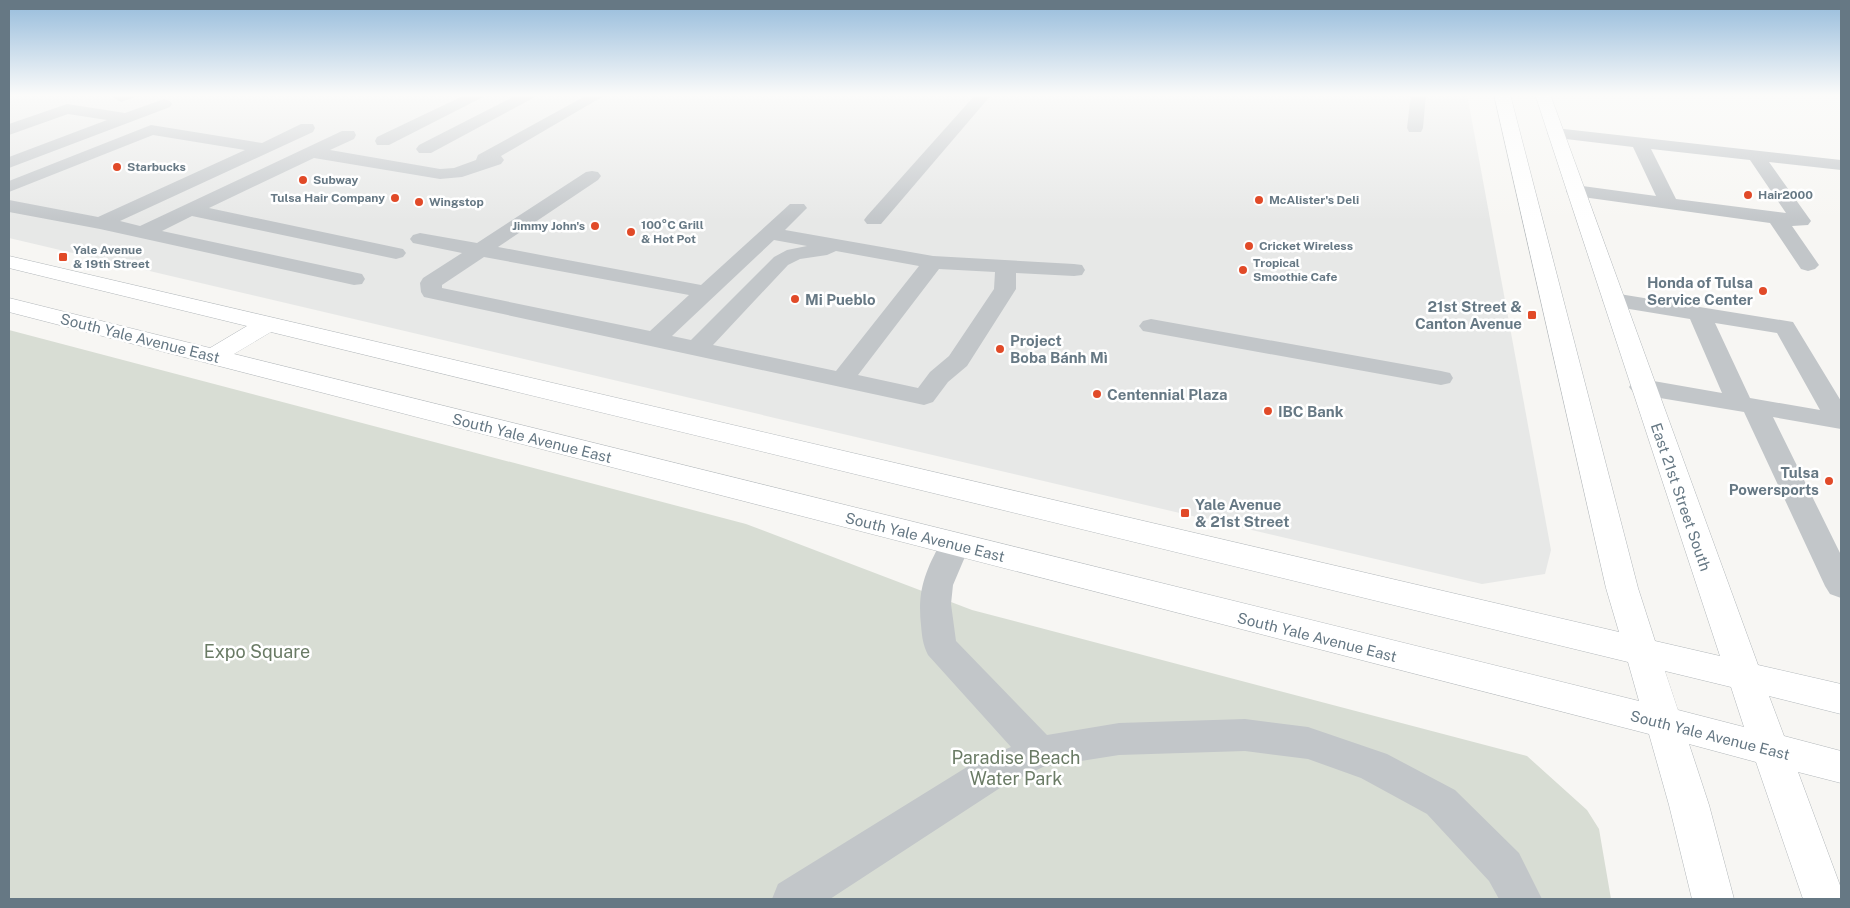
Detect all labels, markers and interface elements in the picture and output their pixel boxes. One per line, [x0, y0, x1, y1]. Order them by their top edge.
place label: Starbucks [127, 160, 186, 174]
marker: Starbucks [111, 161, 123, 173]
place label: Subway [313, 173, 358, 187]
marker: Subway [297, 174, 309, 186]
place label: Hair2000 [1758, 188, 1813, 202]
marker: Hair2000 [1742, 189, 1754, 201]
place label: Tulsa Hair Company [271, 191, 385, 205]
marker: Tulsa Hair Company [389, 192, 401, 204]
place label: McAlister's Deli [1269, 193, 1359, 207]
marker: McAlister's Deli [1253, 194, 1265, 206]
place label: Wingstop [429, 195, 484, 209]
marker: Wingstop [413, 196, 425, 208]
place label: 100°C Grill & Hot Pot [641, 218, 704, 246]
place label: Jimmy John's [512, 219, 585, 233]
marker: Jimmy John's [589, 220, 601, 232]
marker: 100°C Grill & Hot Pot [625, 226, 637, 238]
place label: Cricket Wireless [1259, 239, 1353, 253]
marker: Cricket Wireless [1243, 240, 1255, 252]
place label: Yale Avenue & 19th Street [73, 243, 150, 271]
marker: Yale Avenue & 19th Street [57, 251, 69, 263]
place label: Tropical Smoothie Cafe [1253, 256, 1337, 284]
marker: Tropical Smoothie Cafe [1237, 264, 1249, 276]
place label: Honda of Tulsa Service Center [1647, 274, 1753, 308]
marker: Honda of Tulsa Service Center [1757, 285, 1769, 297]
place label: Mi Pueblo [805, 291, 876, 308]
marker: Mi Pueblo [789, 293, 801, 305]
place label: 21st Street & Canton Avenue [1415, 298, 1522, 332]
marker: 21st Street & Canton Avenue [1526, 309, 1538, 321]
street label: South Yale Avenue East [59, 310, 222, 366]
place label: Project Boba Bánh Mì [1010, 332, 1108, 366]
marker: Project Boba Bánh Mì [994, 343, 1006, 355]
place label: Centennial Plaza [1107, 386, 1228, 403]
marker: Centennial Plaza [1091, 388, 1103, 400]
place label: IBC Bank [1278, 403, 1344, 420]
marker: IBC Bank [1262, 405, 1274, 417]
street label: South Yale Avenue East [451, 410, 614, 466]
street label: East 21st Street South [1648, 421, 1714, 573]
place label: Tulsa Powersports [1729, 464, 1819, 498]
marker: Tulsa Powersports [1823, 475, 1835, 487]
place label: Yale Avenue & 21st Street [1195, 496, 1289, 530]
marker: Yale Avenue & 21st Street [1179, 507, 1191, 519]
street label: South Yale Avenue East [844, 509, 1007, 565]
street label: South Yale Avenue East [1236, 609, 1399, 665]
park label: Expo Square [204, 641, 310, 662]
street label: South Yale Avenue East [1629, 707, 1792, 763]
park label: Paradise Beach Water Park [952, 747, 1080, 789]

